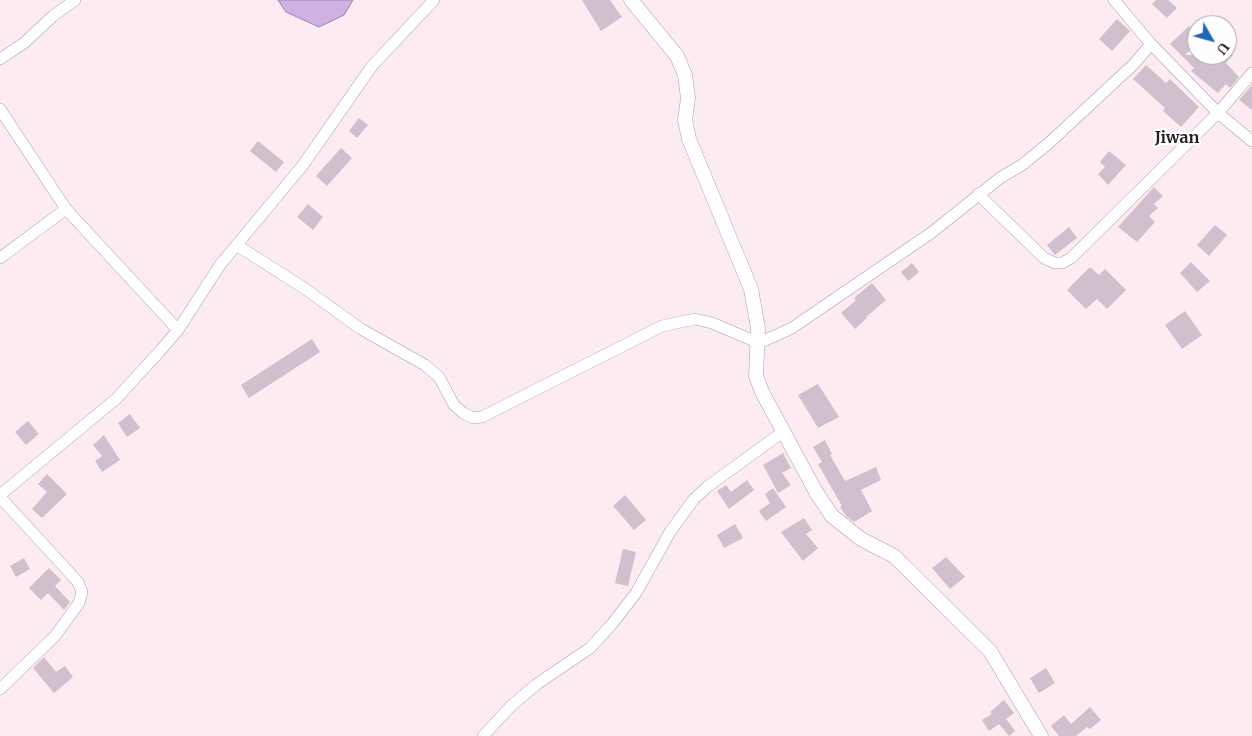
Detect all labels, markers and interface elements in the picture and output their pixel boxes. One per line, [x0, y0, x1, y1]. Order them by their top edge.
north arrow [1187, 15, 1237, 65]
text: U [1213, 39, 1233, 58]
district label: Jiwan [1155, 128, 1199, 148]

